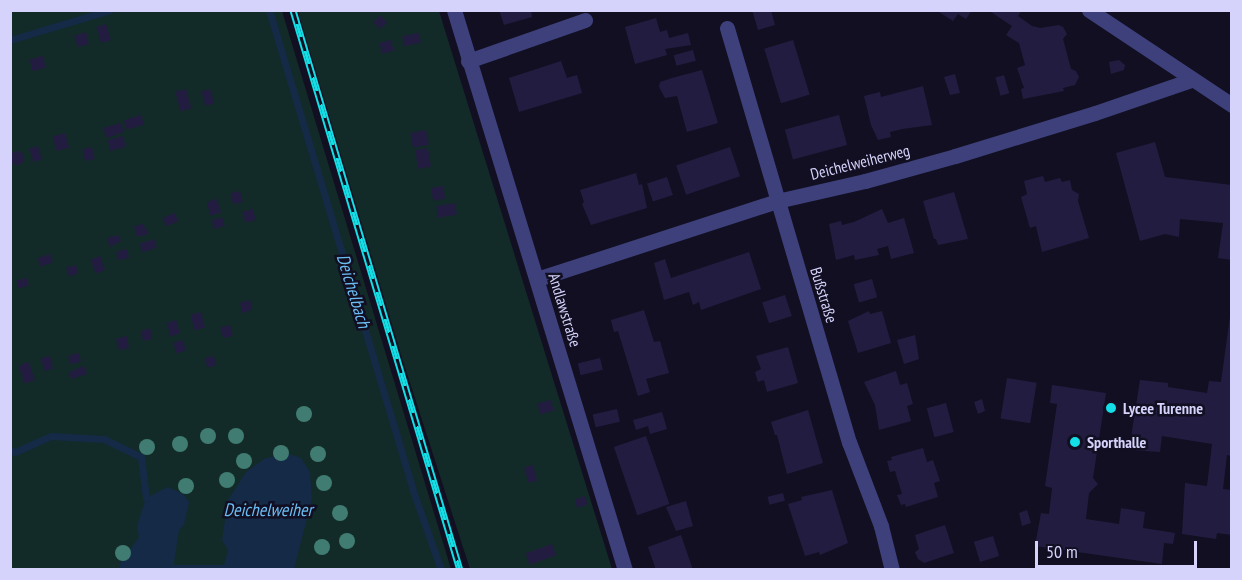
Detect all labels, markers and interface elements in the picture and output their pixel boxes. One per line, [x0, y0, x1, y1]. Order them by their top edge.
street label: Deichelweiherweg [808, 140, 912, 184]
water label: Deichelbach [332, 251, 374, 331]
street label: Bußstraße [806, 265, 842, 325]
street label: Andlawstraße [545, 271, 585, 349]
place label: Lycee Turenne [1123, 398, 1203, 418]
marker: Lycee Turenne [1104, 401, 1118, 415]
place label: Sporthalle [1087, 432, 1146, 452]
marker: Sporthalle [1068, 435, 1082, 449]
water label: Deichelweiher [224, 499, 312, 521]
scale bar [1038, 529, 1200, 567]
text: 50 m [1046, 540, 1078, 563]

